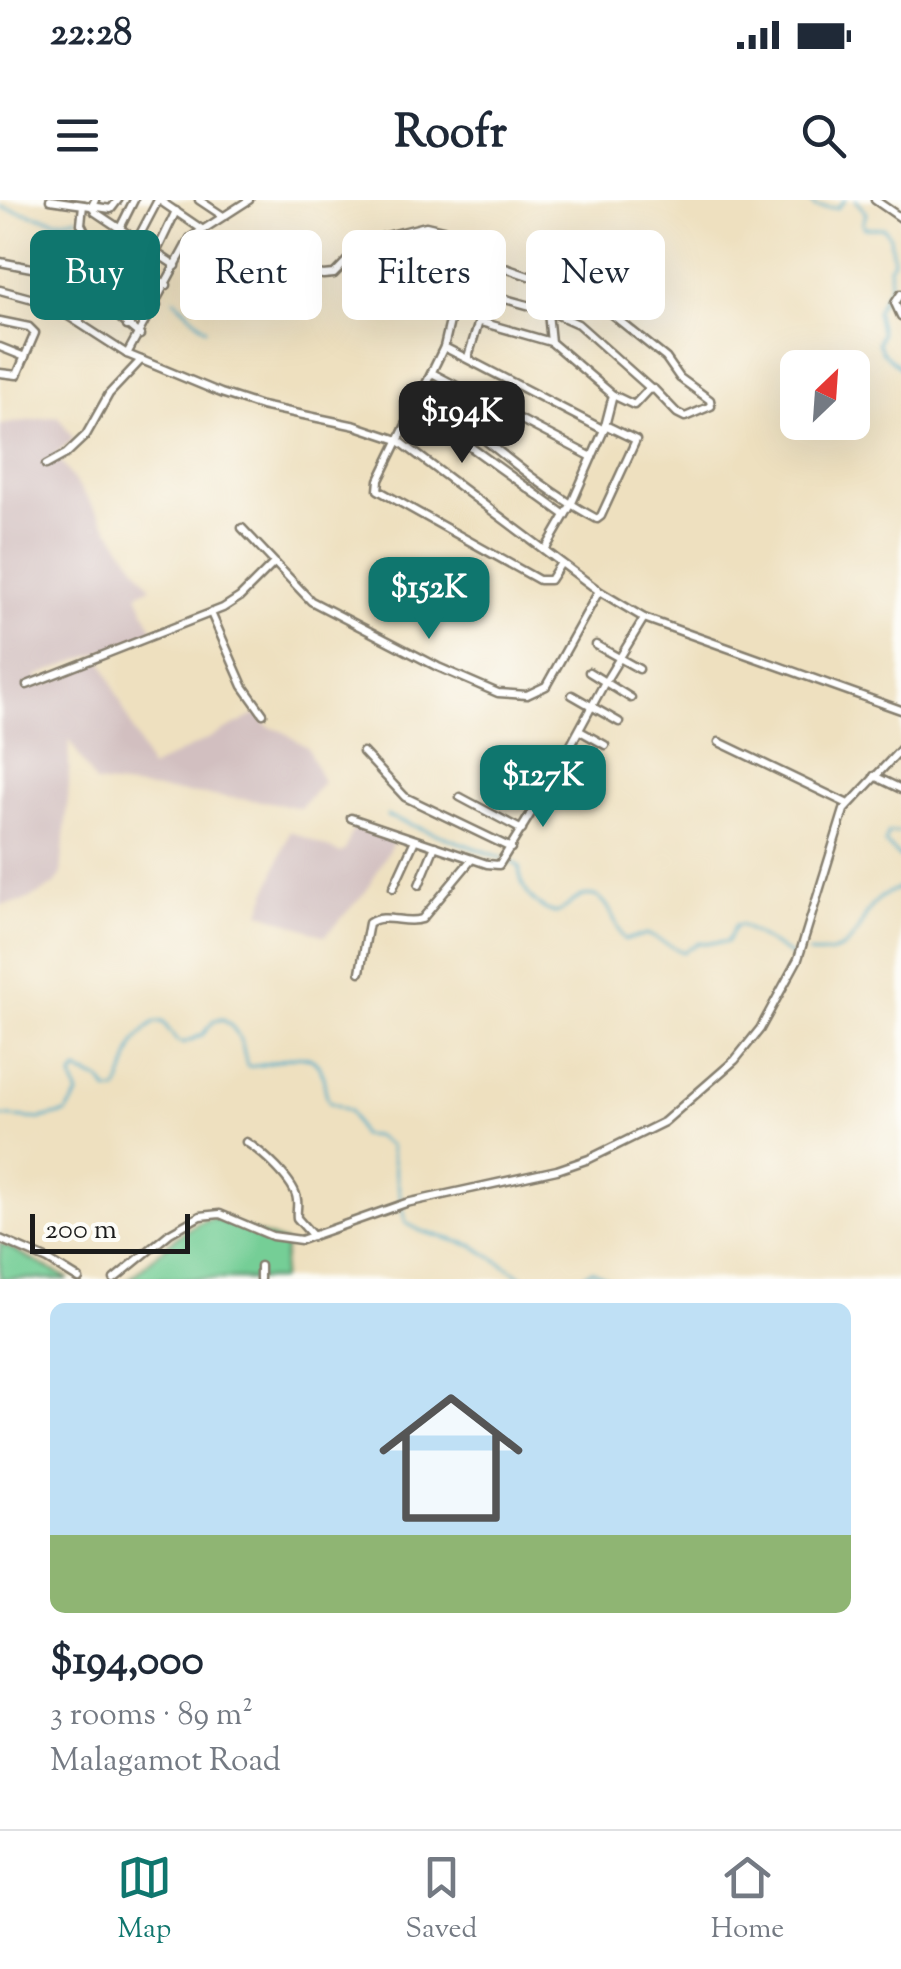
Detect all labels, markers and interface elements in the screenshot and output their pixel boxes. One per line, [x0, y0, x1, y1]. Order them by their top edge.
text: 22:28 [50, 8, 132, 62]
text: Roofr [394, 103, 507, 168]
icon: menu [50, 108, 105, 163]
icon: search [796, 108, 851, 163]
chip: Buy [30, 230, 160, 320]
chip: Rent [180, 230, 322, 320]
chip: Filters [342, 230, 506, 320]
chip: New [526, 230, 665, 320]
north arrow [780, 350, 870, 440]
map controls [780, 350, 870, 440]
pin: $194K [392, 381, 532, 466]
text: $194K [421, 390, 503, 436]
pin: $152K [359, 557, 499, 642]
text: $152K [390, 566, 468, 612]
pin: $127K [473, 745, 613, 830]
text: $127K [502, 754, 584, 800]
scale bar [30, 1209, 190, 1254]
text: 200 m [45, 1211, 117, 1251]
icon: home [361, 1368, 541, 1548]
text: $194,000 [50, 1633, 204, 1693]
text: 3 rooms · 89 m² [50, 1693, 253, 1739]
text: Malagamot Road [50, 1739, 281, 1785]
tab: Map [117, 1850, 172, 1950]
tab: Saved [405, 1850, 477, 1950]
tab: Home [711, 1850, 784, 1950]

